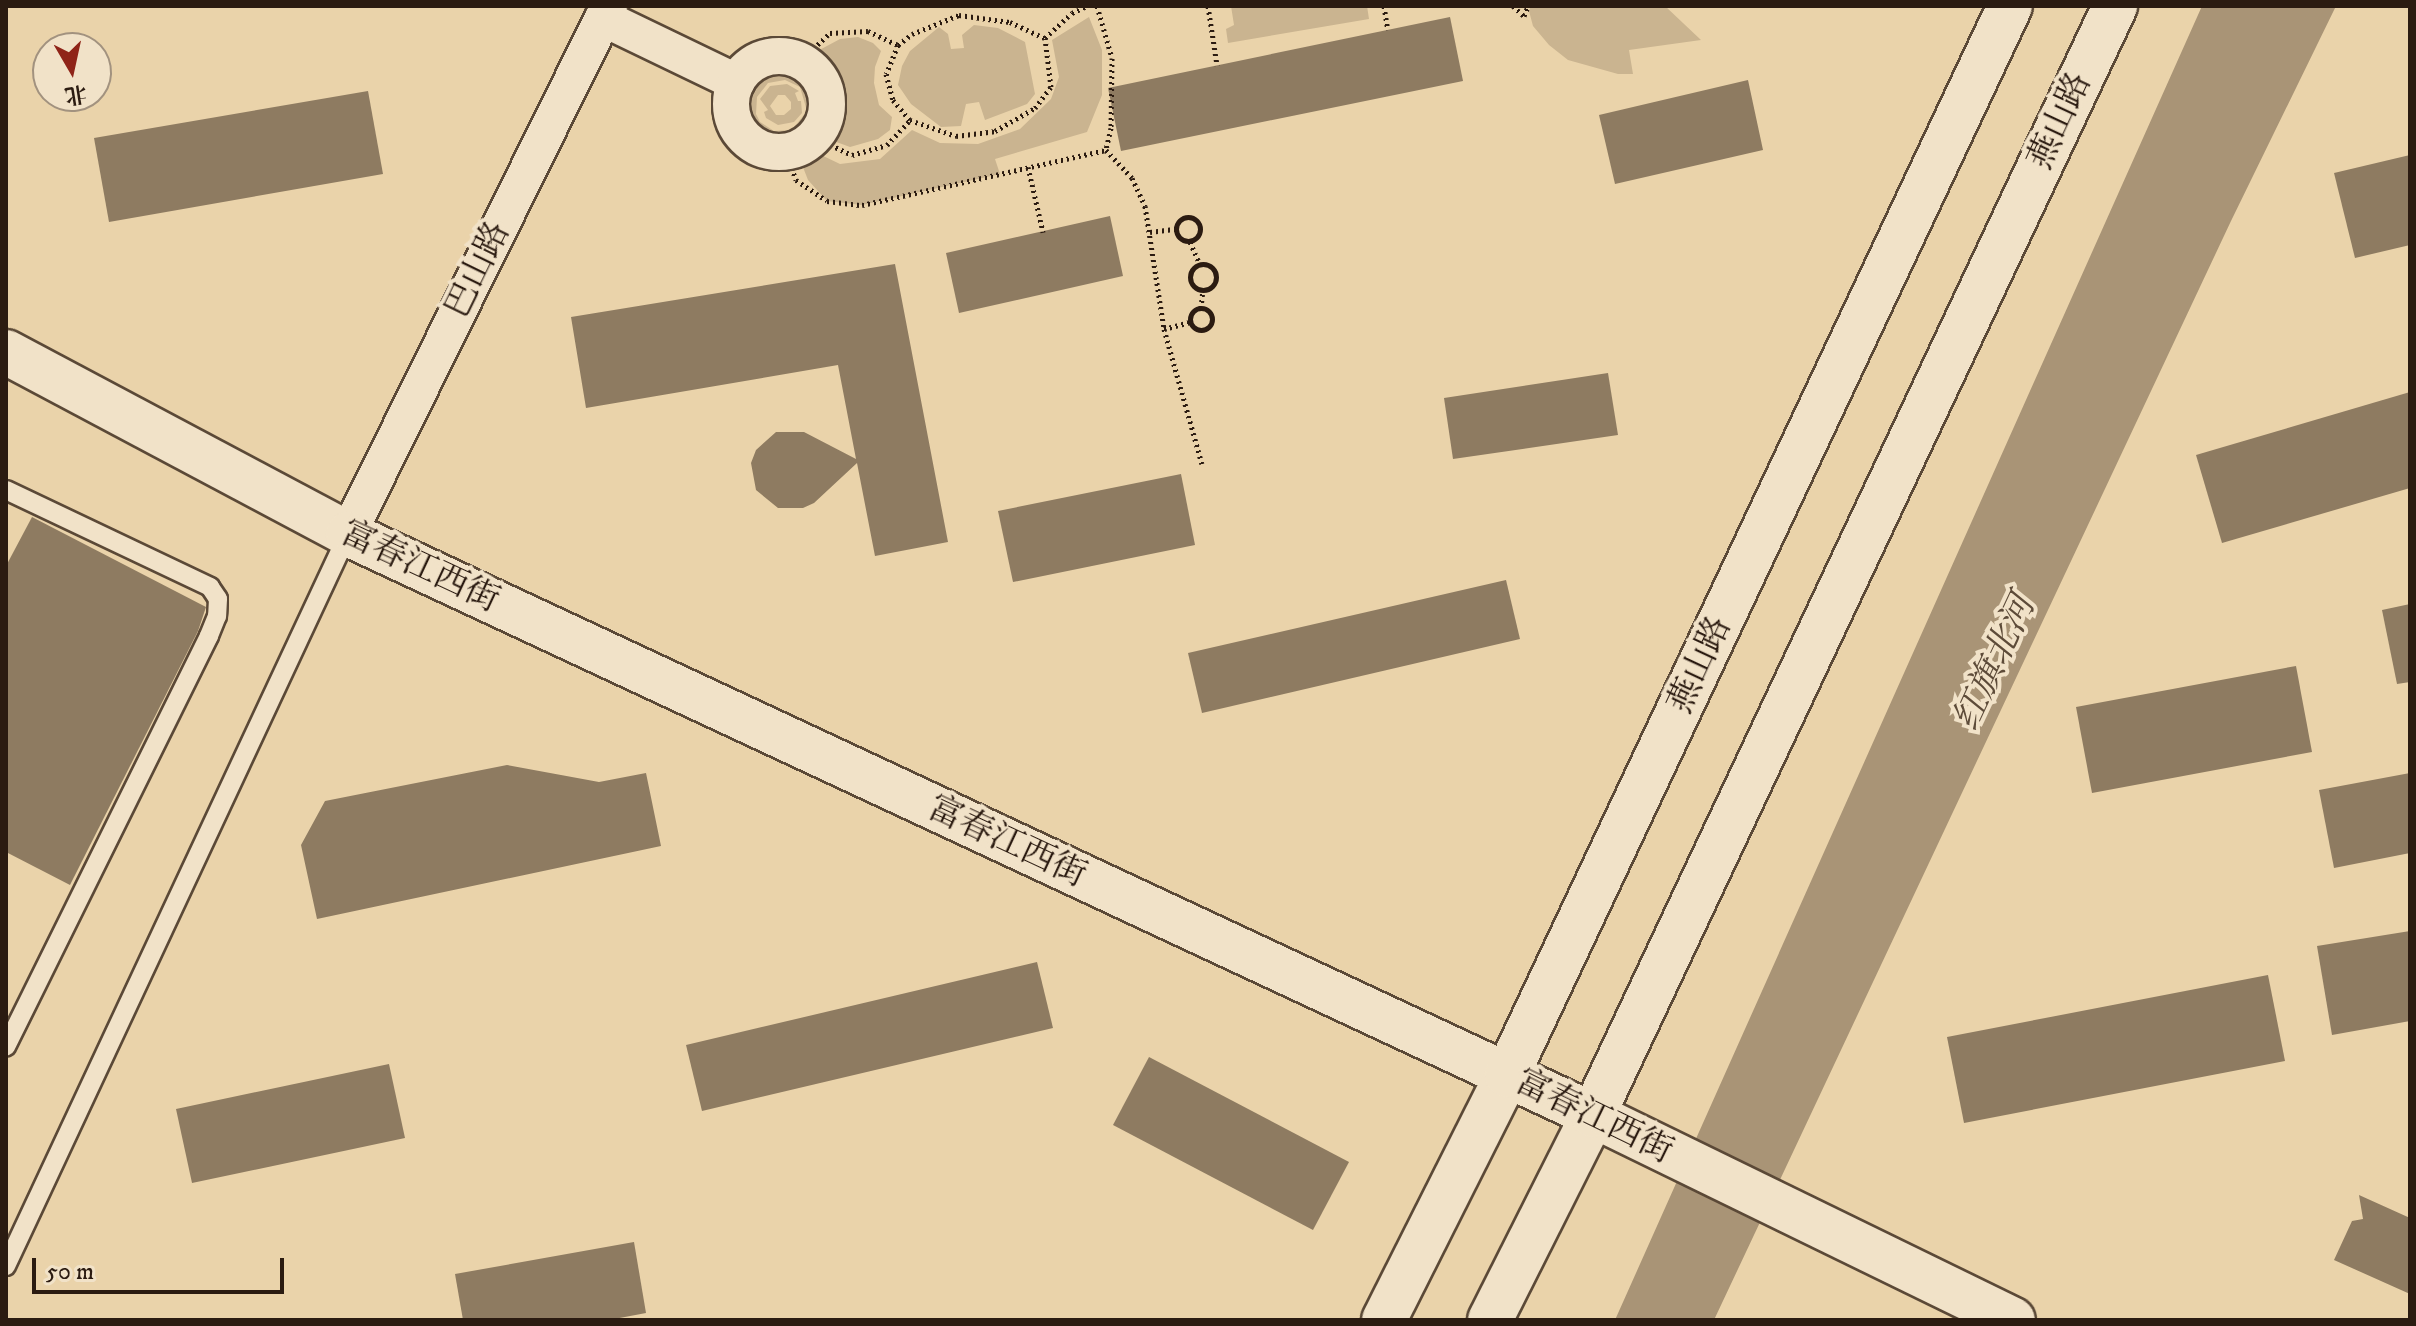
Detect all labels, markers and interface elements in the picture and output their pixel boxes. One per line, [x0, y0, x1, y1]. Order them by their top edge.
north arrow [32, 32, 112, 112]
street label: 燕山路 [2020, 66, 2100, 176]
text: 北 [63, 79, 89, 109]
street label: 巴山路 [437, 215, 519, 325]
street label: 富春江西街 [334, 513, 506, 621]
water label: 红旗北河 [1945, 589, 2045, 737]
street label: 燕山路 [1660, 610, 1740, 720]
street label: 富春江西街 [921, 788, 1093, 896]
street label: 富春江西街 [1509, 1061, 1679, 1173]
scale bar [36, 1242, 288, 1292]
text: 50 m [46, 1257, 94, 1287]

